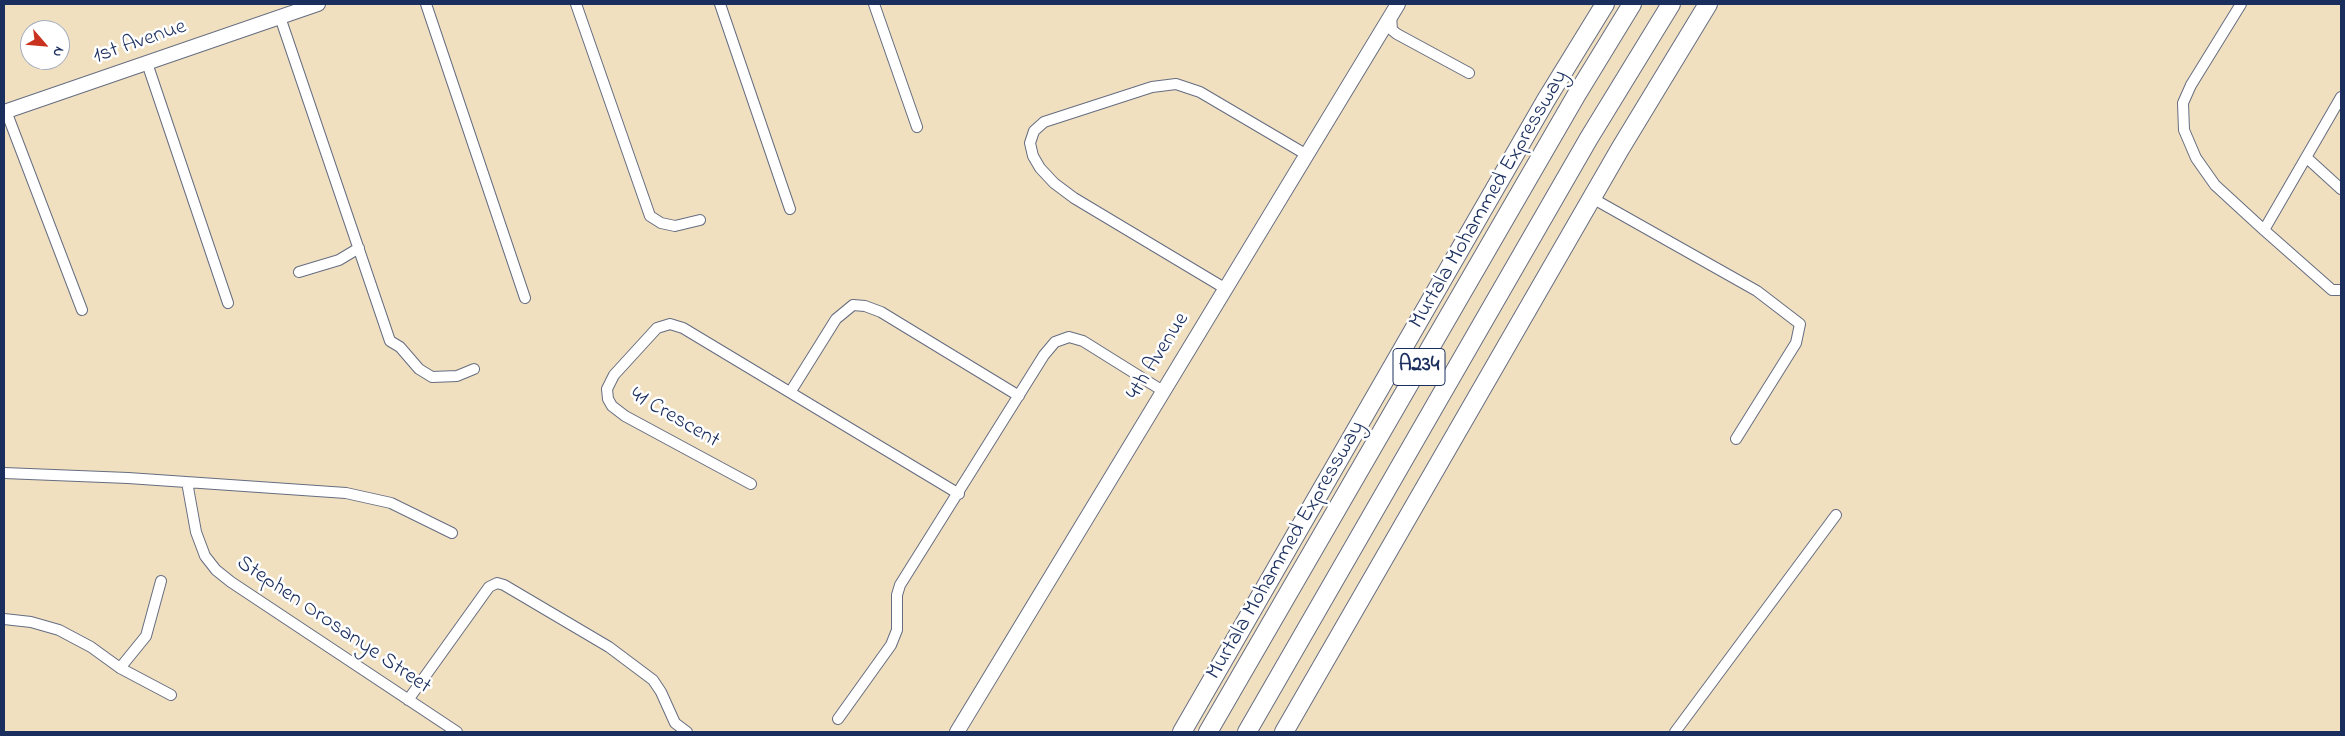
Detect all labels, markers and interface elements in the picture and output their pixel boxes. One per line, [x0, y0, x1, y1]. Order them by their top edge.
street label: 1st Avenue [90, 15, 190, 71]
north arrow [20, 20, 70, 70]
text: N [46, 43, 69, 61]
street label: Murtala Mohammed Expressway [1405, 66, 1575, 334]
street label: 4th Avenue [1122, 308, 1196, 406]
road number: A234 [1393, 348, 1445, 386]
street label: 41 Crescent [624, 383, 724, 455]
street label: Murtala Mohammed Expressway [1202, 417, 1372, 685]
street label: Stephen Orosanye Street [231, 551, 435, 701]

